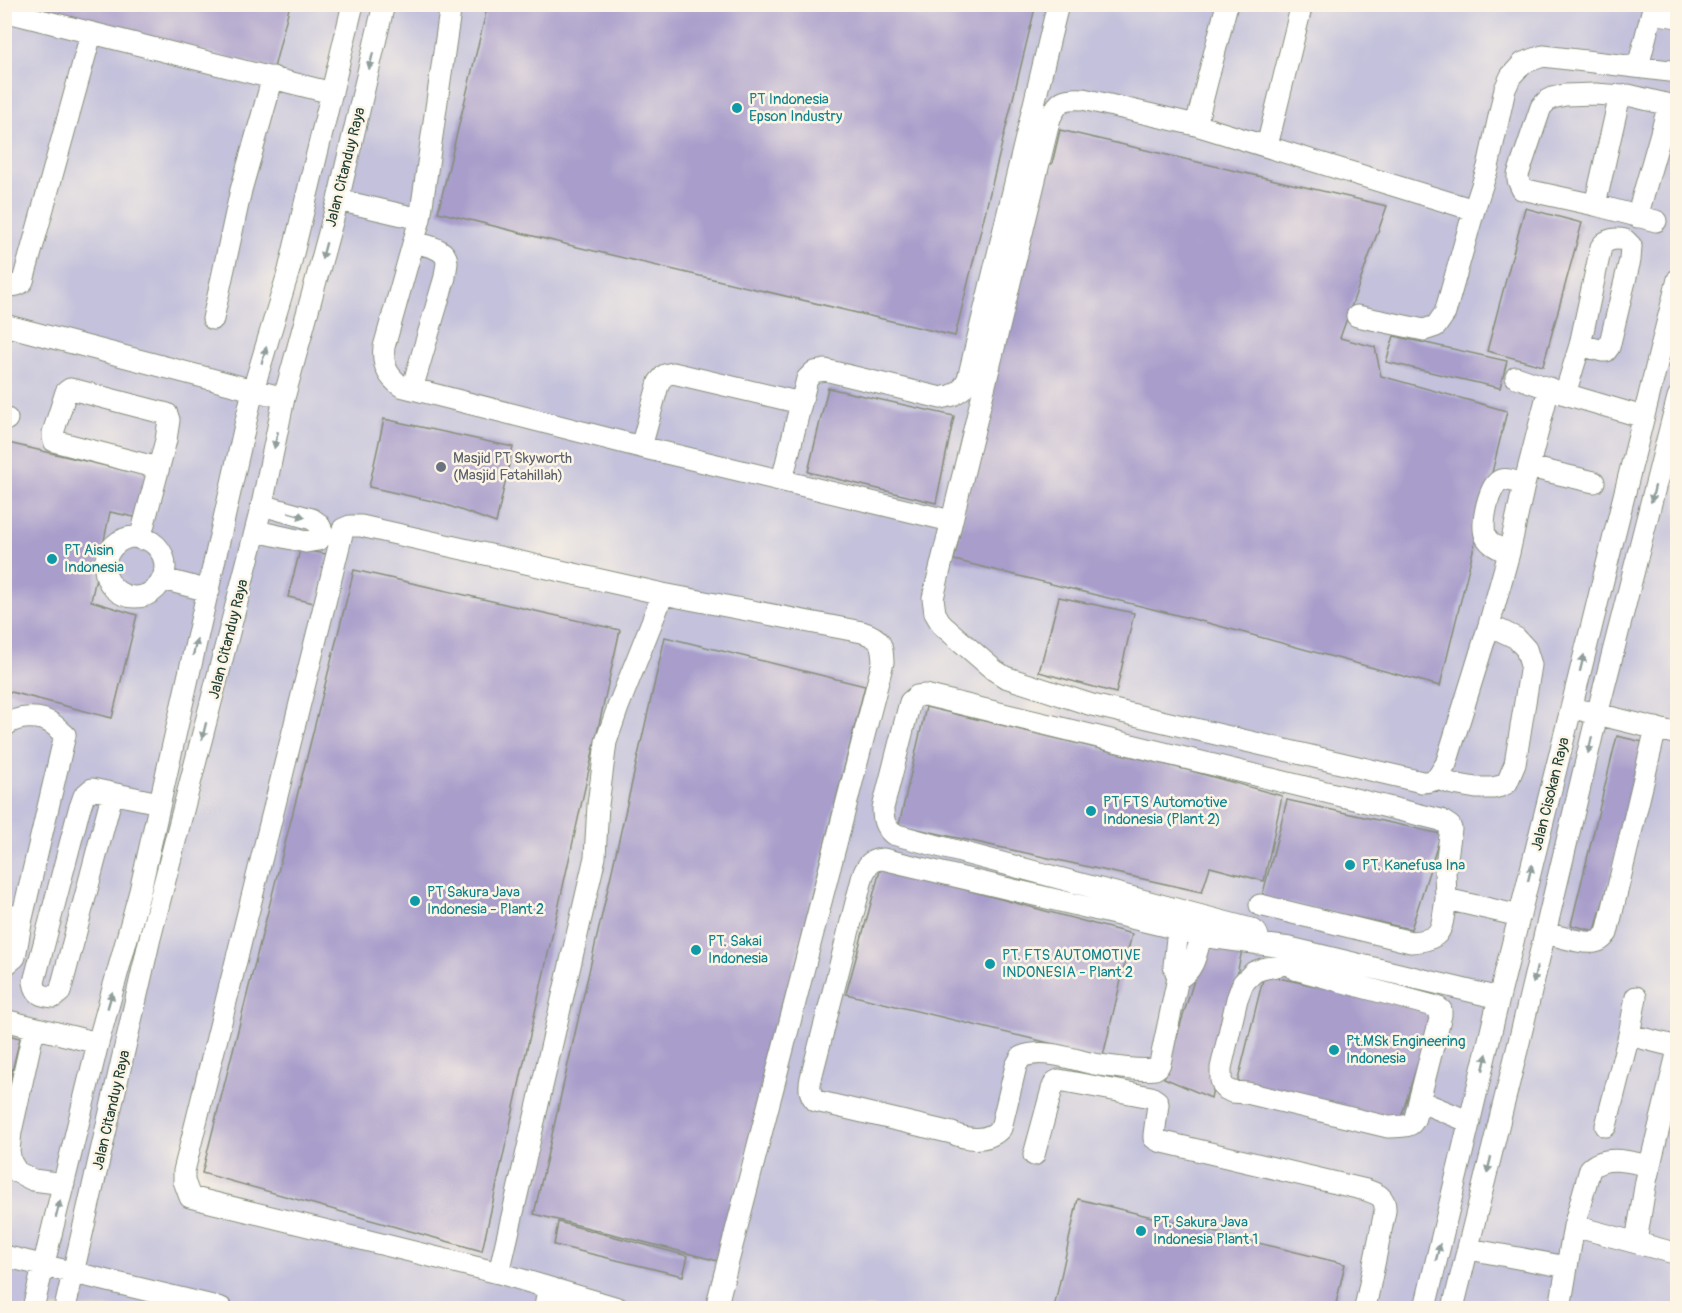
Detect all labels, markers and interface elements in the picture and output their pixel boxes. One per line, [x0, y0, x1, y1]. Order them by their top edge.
one-way arrow [365, 52, 375, 71]
place label: PT Indonesia Epson Industry [749, 90, 843, 126]
marker: PT Indonesia Epson Industry [730, 101, 744, 115]
street label: Jalan Citanduy Raya [321, 105, 370, 229]
one-way arrow [319, 242, 328, 260]
one-way arrow [260, 346, 269, 364]
one-way arrow [271, 430, 280, 449]
place label: Masjid PT Skyworth (Masjid Fatahillah) [453, 449, 572, 485]
marker: Masjid PT Skyworth (Masjid Fatahillah) [434, 460, 448, 474]
one-way arrow [1647, 485, 1657, 504]
one-way arrow [288, 511, 306, 520]
place label: PT Aisin Indonesia [64, 541, 124, 577]
marker: PT Aisin Indonesia [45, 552, 59, 566]
street label: Jalan Citanduy Raya [204, 577, 253, 701]
one-way arrow [191, 638, 201, 656]
one-way arrow [1578, 654, 1588, 672]
one-way arrow [199, 722, 208, 740]
street label: Jalan Cisokan Raya [1527, 735, 1574, 853]
one-way arrow [1585, 735, 1594, 754]
place label: PT FTS Automotive Indonesia (Plant 2) [1103, 793, 1228, 829]
marker: PT FTS Automotive Indonesia (Plant 2) [1084, 804, 1098, 818]
place label: PT. Kanefusa Ina [1362, 856, 1465, 875]
marker: PT. Kanefusa Ina [1343, 858, 1357, 872]
one-way arrow [1526, 864, 1536, 882]
place label: PT Sakura Java Indonesia - Plant 2 [427, 883, 544, 919]
marker: PT Sakura Java Indonesia - Plant 2 [408, 894, 422, 908]
place label: PT. Sakai Indonesia [708, 932, 768, 968]
marker: PT. Sakai Indonesia [689, 943, 703, 957]
place label: PT. FTS AUTOMOTIVE INDONESIA - Plant 2 [1002, 946, 1141, 982]
marker: PT. FTS AUTOMOTIVE INDONESIA - Plant 2 [983, 957, 997, 971]
one-way arrow [1530, 966, 1540, 984]
one-way arrow [106, 991, 115, 1009]
place label: Pt.MSk Engineering Indonesia [1346, 1032, 1466, 1068]
marker: Pt.MSk Engineering Indonesia [1327, 1043, 1341, 1057]
street label: Jalan Citanduy Raya [88, 1048, 135, 1172]
one-way arrow [1480, 1053, 1490, 1071]
one-way arrow [1484, 1156, 1494, 1174]
one-way arrow [53, 1200, 63, 1219]
place label: PT. Sakura Java Indonesia Plant 1 [1153, 1213, 1258, 1249]
marker: PT. Sakura Java Indonesia Plant 1 [1134, 1224, 1148, 1238]
one-way arrow [1434, 1242, 1444, 1261]

